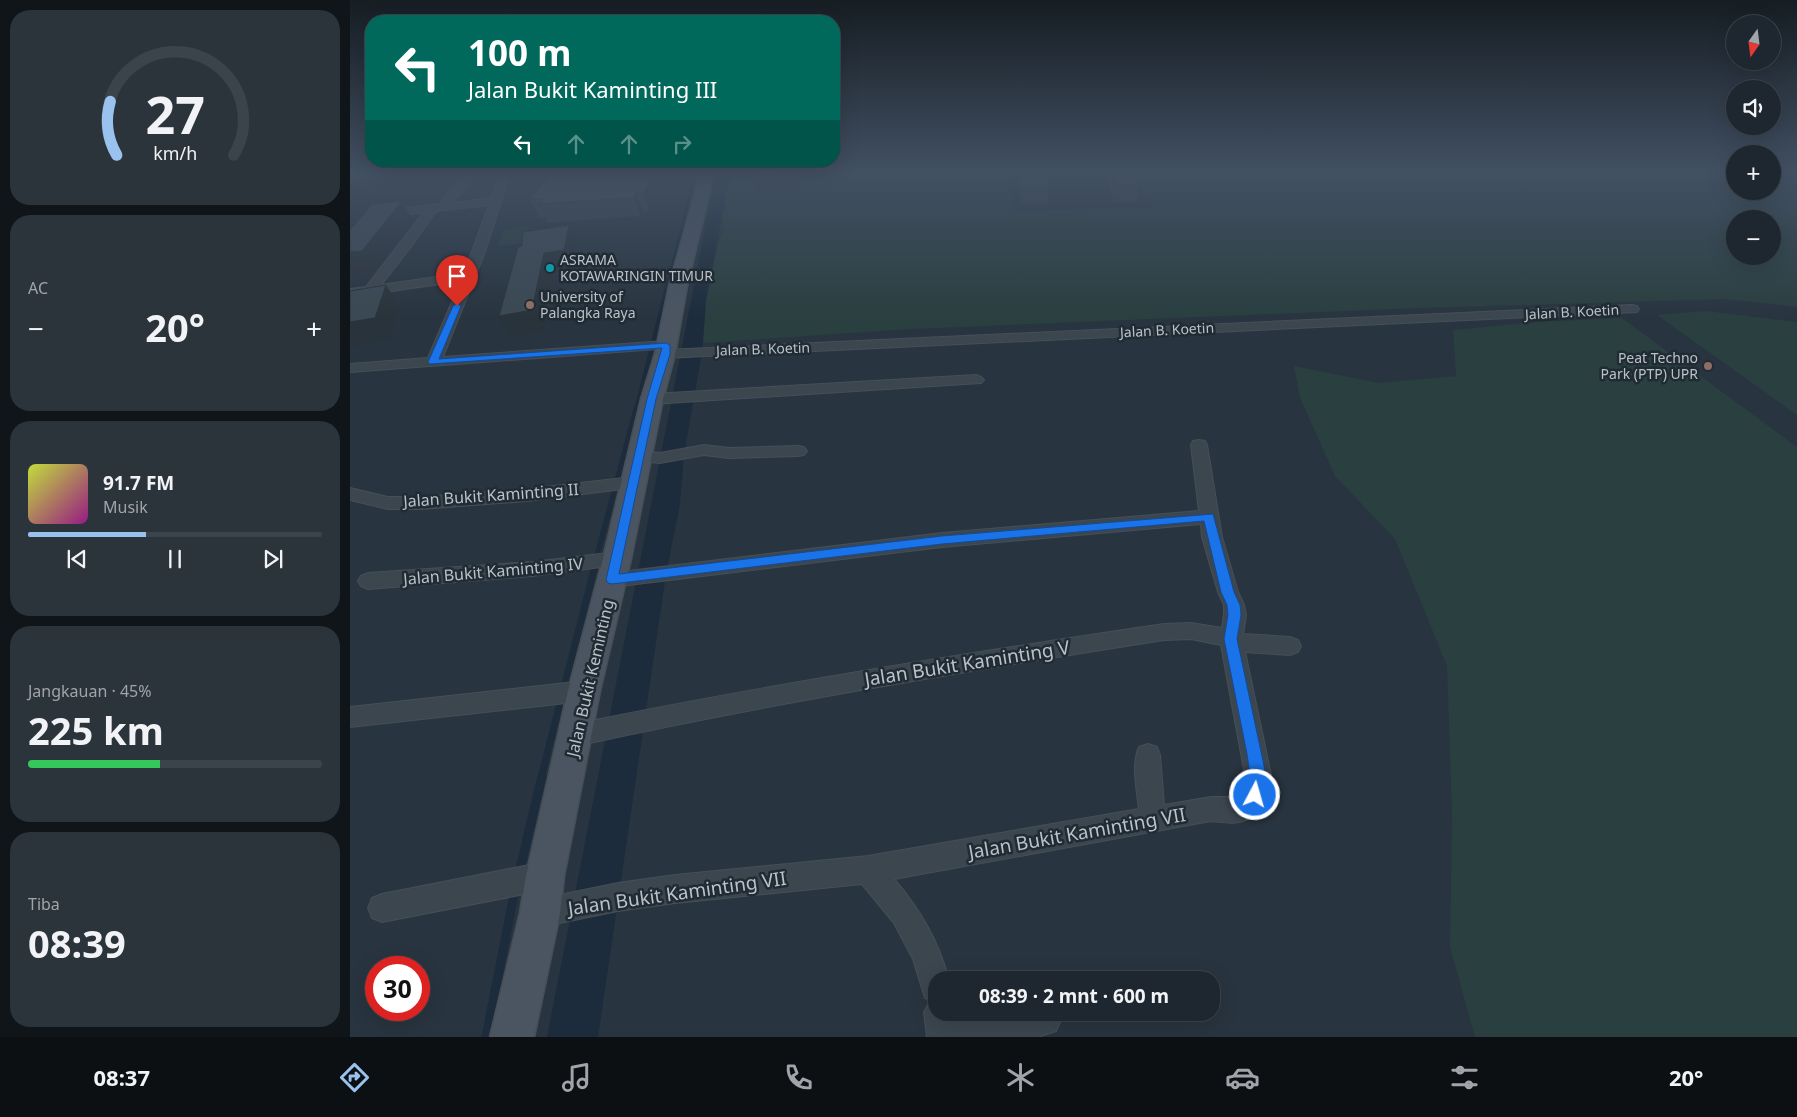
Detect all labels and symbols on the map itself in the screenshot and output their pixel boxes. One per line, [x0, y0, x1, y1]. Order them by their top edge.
north arrow [1726, 15, 1781, 70]
place label: ASRAMA KOTAWARINGIN TIMUR [560, 250, 713, 285]
pin [436, 255, 478, 306]
marker: ASRAMA KOTAWARINGIN TIMUR [544, 262, 556, 274]
place label: University of Palangka Raya [540, 287, 636, 322]
marker: University of Palangka Raya [524, 299, 536, 311]
street label: Jalan B. Koetin [1522, 300, 1619, 324]
street label: Jalan B. Koetin [1117, 318, 1214, 342]
street label: Jalan B. Koetin [714, 337, 810, 360]
place label: Peat Techno Park (PTP) UPR [1601, 348, 1698, 383]
marker: Peat Techno Park (PTP) UPR [1702, 360, 1714, 372]
street label: Jalan Bukit Kaminting II [401, 478, 579, 512]
street label: Jalan Bukit Kaminting IV [400, 552, 584, 590]
street label: Jalan Bukit Keminting [561, 597, 619, 761]
street label: Jalan Bukit Kaminting V [861, 634, 1072, 692]
position arrow [1228, 768, 1280, 820]
street label: Jalan Bukit Kaminting VII [964, 801, 1188, 865]
street label: Jalan Bukit Kaminting VII [564, 865, 788, 921]
speed limit sign: 30 [365, 956, 430, 1021]

